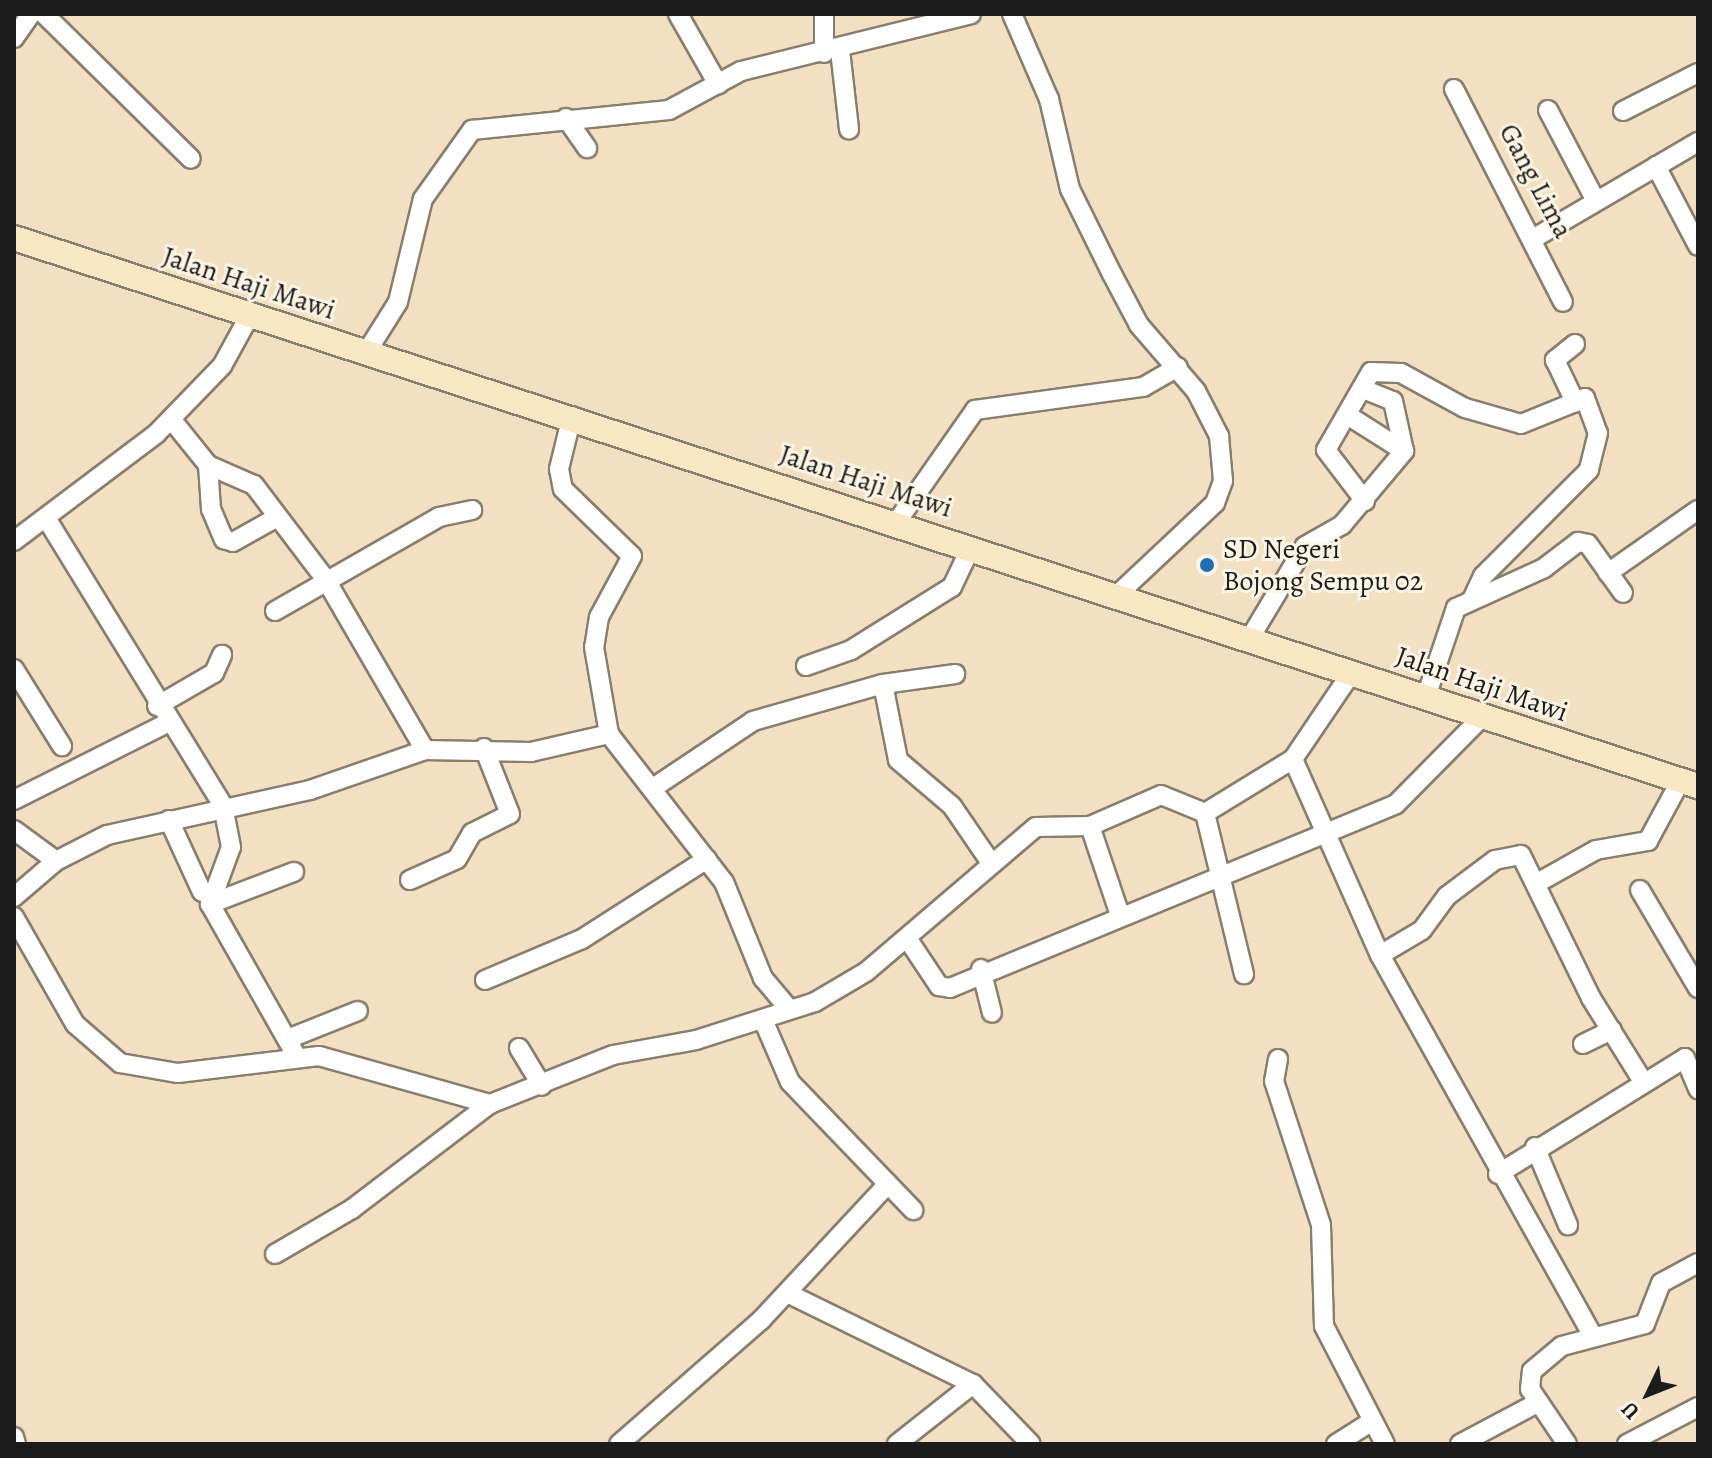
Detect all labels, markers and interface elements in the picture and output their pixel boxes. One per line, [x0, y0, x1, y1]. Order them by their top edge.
street label: Gang Lima [1492, 118, 1580, 244]
street label: Jalan Haji Mawi [158, 239, 340, 327]
street label: Jalan Haji Mawi [775, 437, 957, 525]
place label: SD Negeri Bojong Sempu 02 [1223, 532, 1423, 598]
marker: SD Negeri Bojong Sempu 02 [1198, 556, 1216, 574]
street label: Jalan Haji Mawi [1392, 639, 1572, 729]
north arrow [1608, 1354, 1688, 1434]
text: U [1615, 1395, 1646, 1426]

